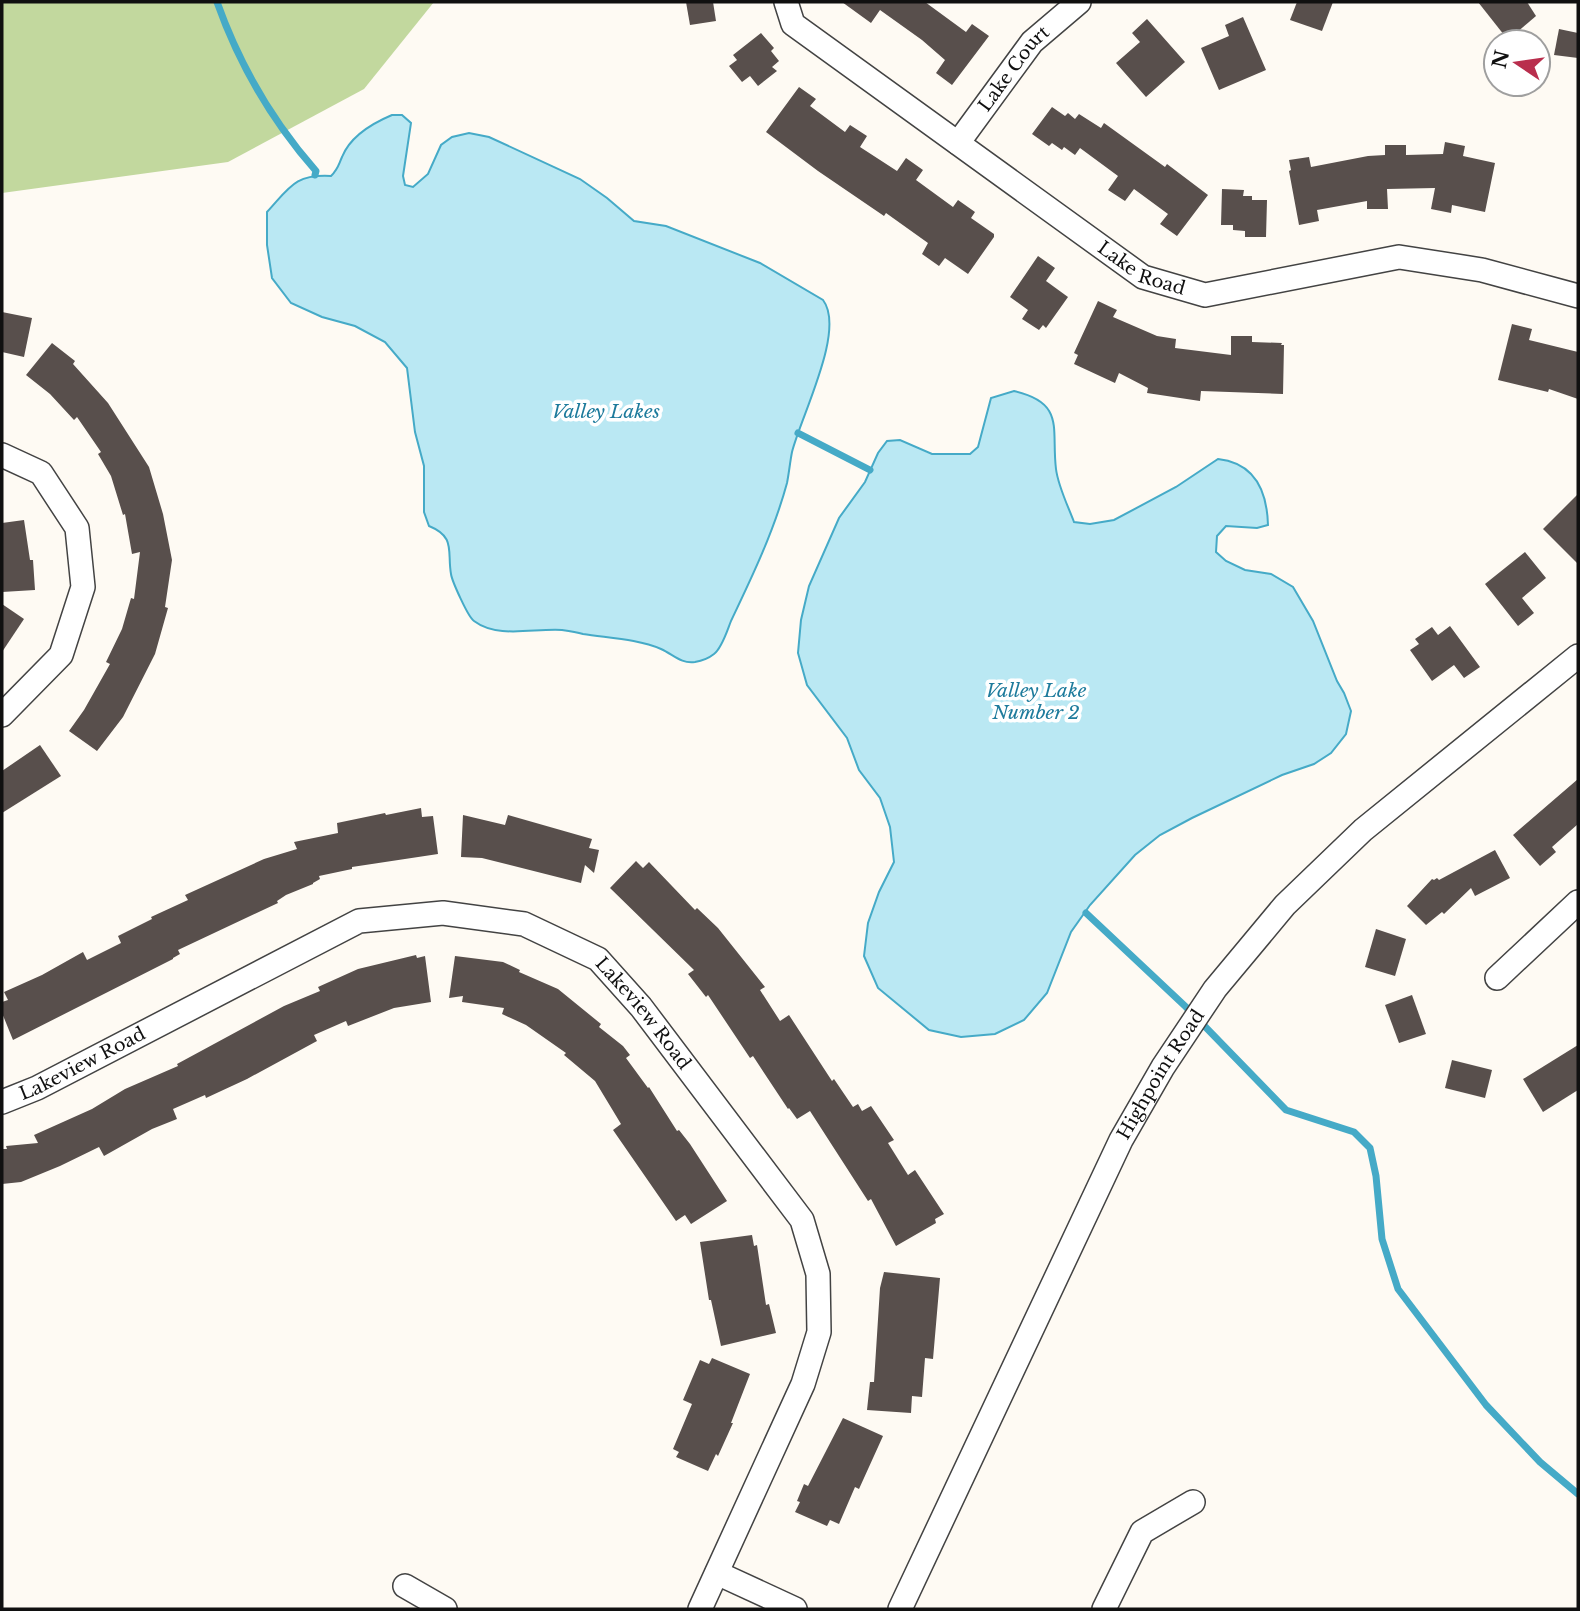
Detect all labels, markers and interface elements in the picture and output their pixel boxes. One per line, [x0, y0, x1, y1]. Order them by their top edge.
street label: Lake Court [974, 21, 1054, 116]
north arrow [1482, 28, 1552, 98]
text: N [1488, 48, 1514, 71]
street label: Lake Road [1093, 237, 1188, 300]
water label: Valley Lakes [552, 400, 660, 423]
water label: Valley Lake Number 2 [986, 679, 1087, 724]
street label: Lakeview Road [591, 953, 695, 1074]
street label: Highpoint Road [1113, 1006, 1209, 1143]
street label: Lakeview Road [16, 1023, 149, 1105]

